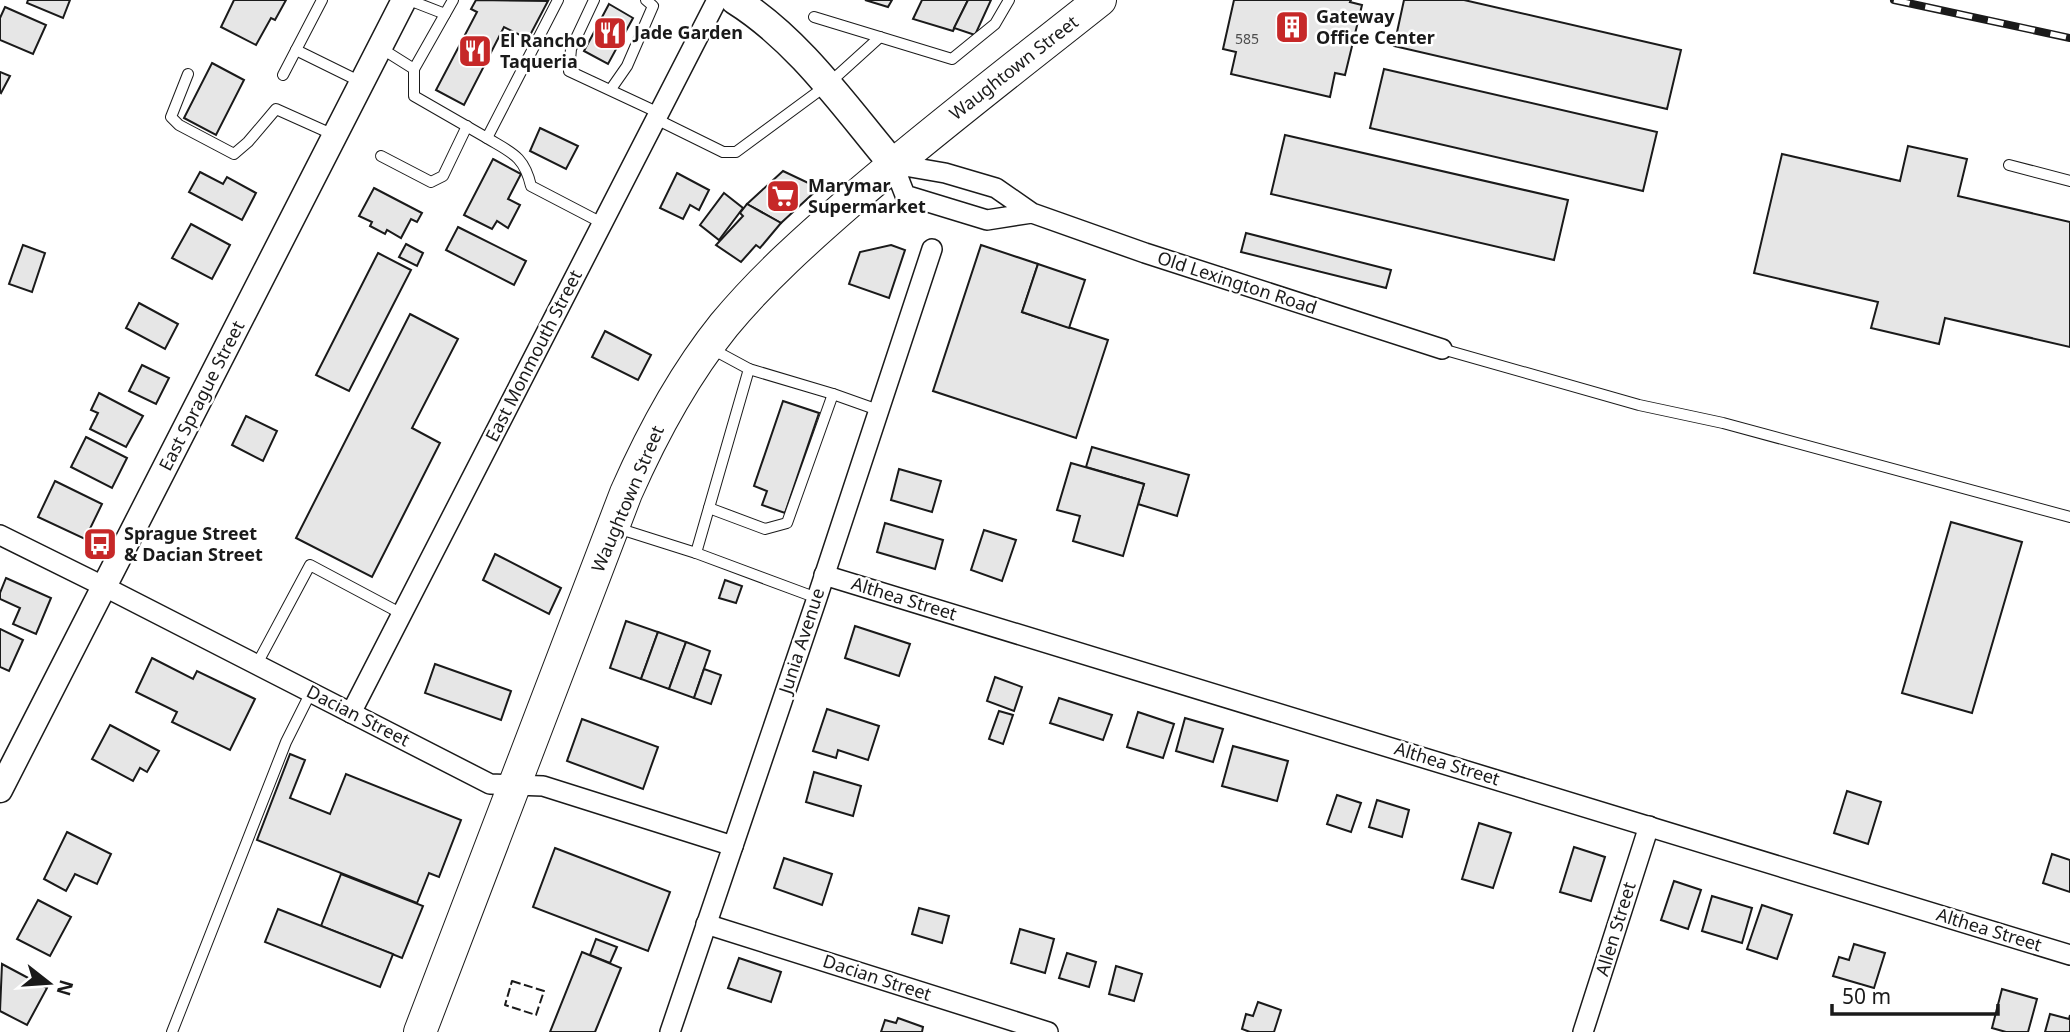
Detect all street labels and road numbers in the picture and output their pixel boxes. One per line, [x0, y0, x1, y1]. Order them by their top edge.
street label: Waughtown Street [944, 9, 1083, 125]
street label: Old Lexington Road [1154, 245, 1320, 319]
street label: East Monmouth Street [479, 265, 587, 445]
street label: East Sprague Street [153, 316, 250, 475]
street label: Waughtown Street [585, 421, 669, 576]
street label: Althea Street [849, 571, 960, 626]
street label: Junia Avenue [772, 585, 829, 699]
street label: Dacian Street [303, 679, 415, 752]
street label: Althea Street [1392, 736, 1503, 791]
street label: Allen Street [1589, 878, 1641, 979]
street label: Althea Street [1934, 902, 2045, 957]
street label: Dacian Street [820, 948, 935, 1006]

